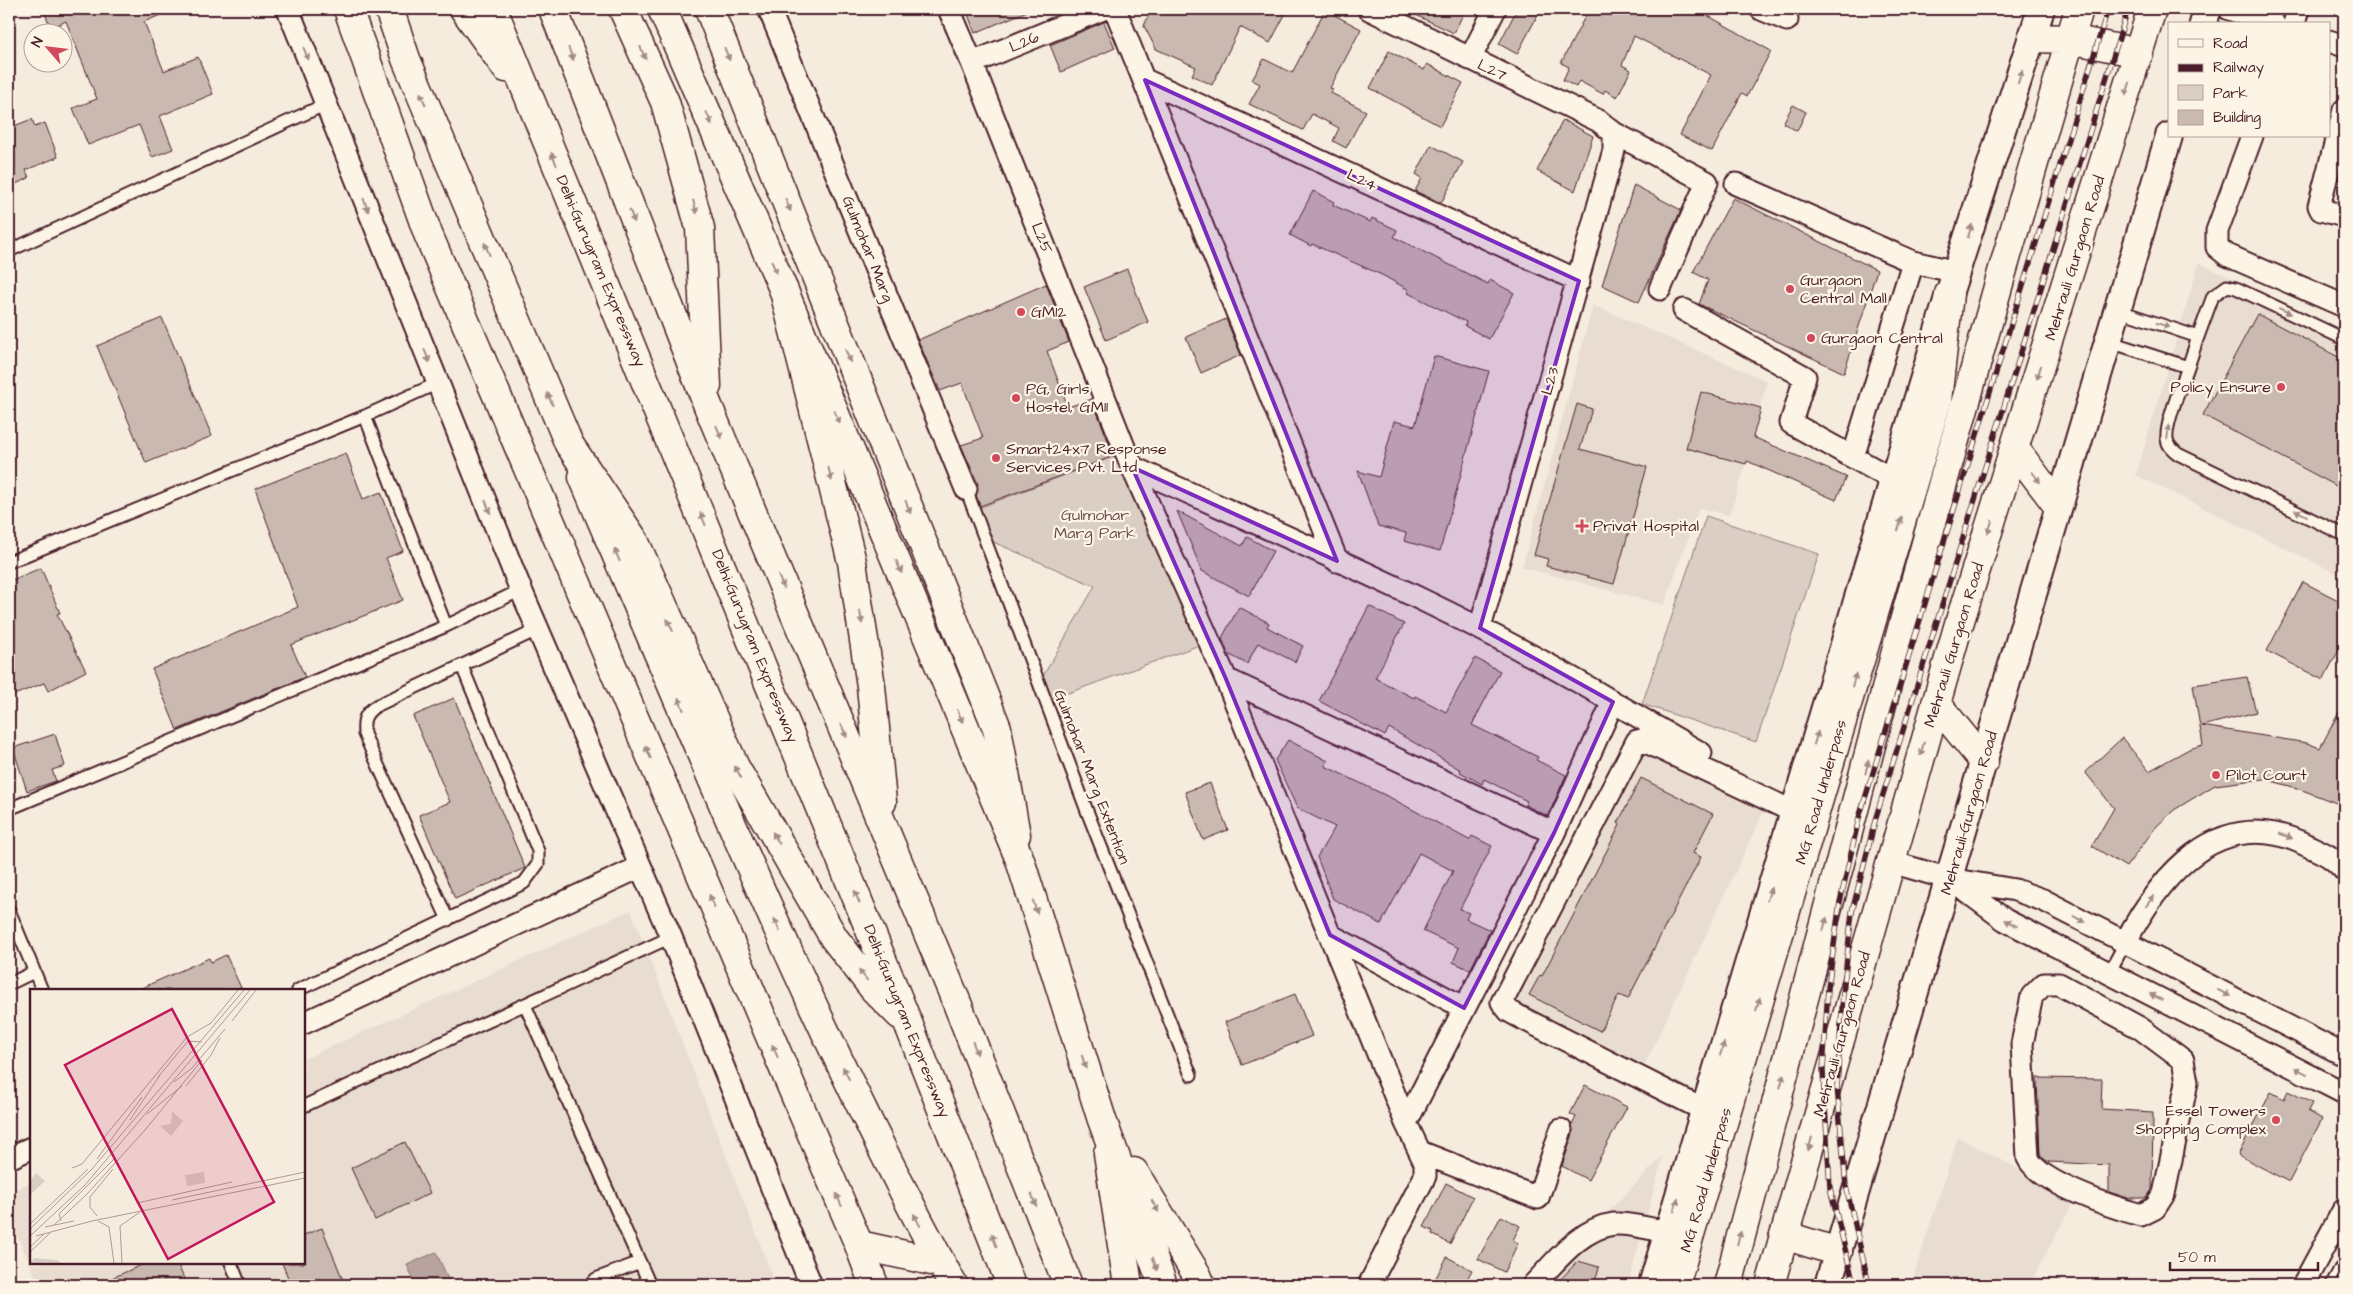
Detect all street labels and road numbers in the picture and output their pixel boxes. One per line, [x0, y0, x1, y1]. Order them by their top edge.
street label: L26 [1006, 26, 1042, 58]
street label: L27 [1474, 54, 1510, 87]
street label: L24 [1343, 163, 1381, 197]
street label: Delhi-Gurugram Expressway [550, 172, 652, 371]
street label: Mehrauli Gurgaon Road [2040, 173, 2111, 343]
street label: Gulmohar Marg [836, 193, 899, 306]
street label: L25 [1026, 219, 1058, 257]
street label: L23 [1536, 364, 1564, 398]
street label: Delhi-Gurugram Expressway [705, 546, 804, 746]
street label: Mehrauli Gurgaon Road [1919, 560, 1990, 730]
street label: Gulmohar Marg Extention [1048, 687, 1135, 868]
street label: MG Road Underpass [1790, 717, 1852, 867]
street label: Mehrauli-Gurgaon Road [1935, 729, 2004, 898]
street label: Delhi-Gurugram Expressway [857, 921, 956, 1121]
street label: Mehrauli Gurgaon Road [1808, 949, 1877, 1119]
street label: MG Road Underpass [1675, 1105, 1737, 1255]

